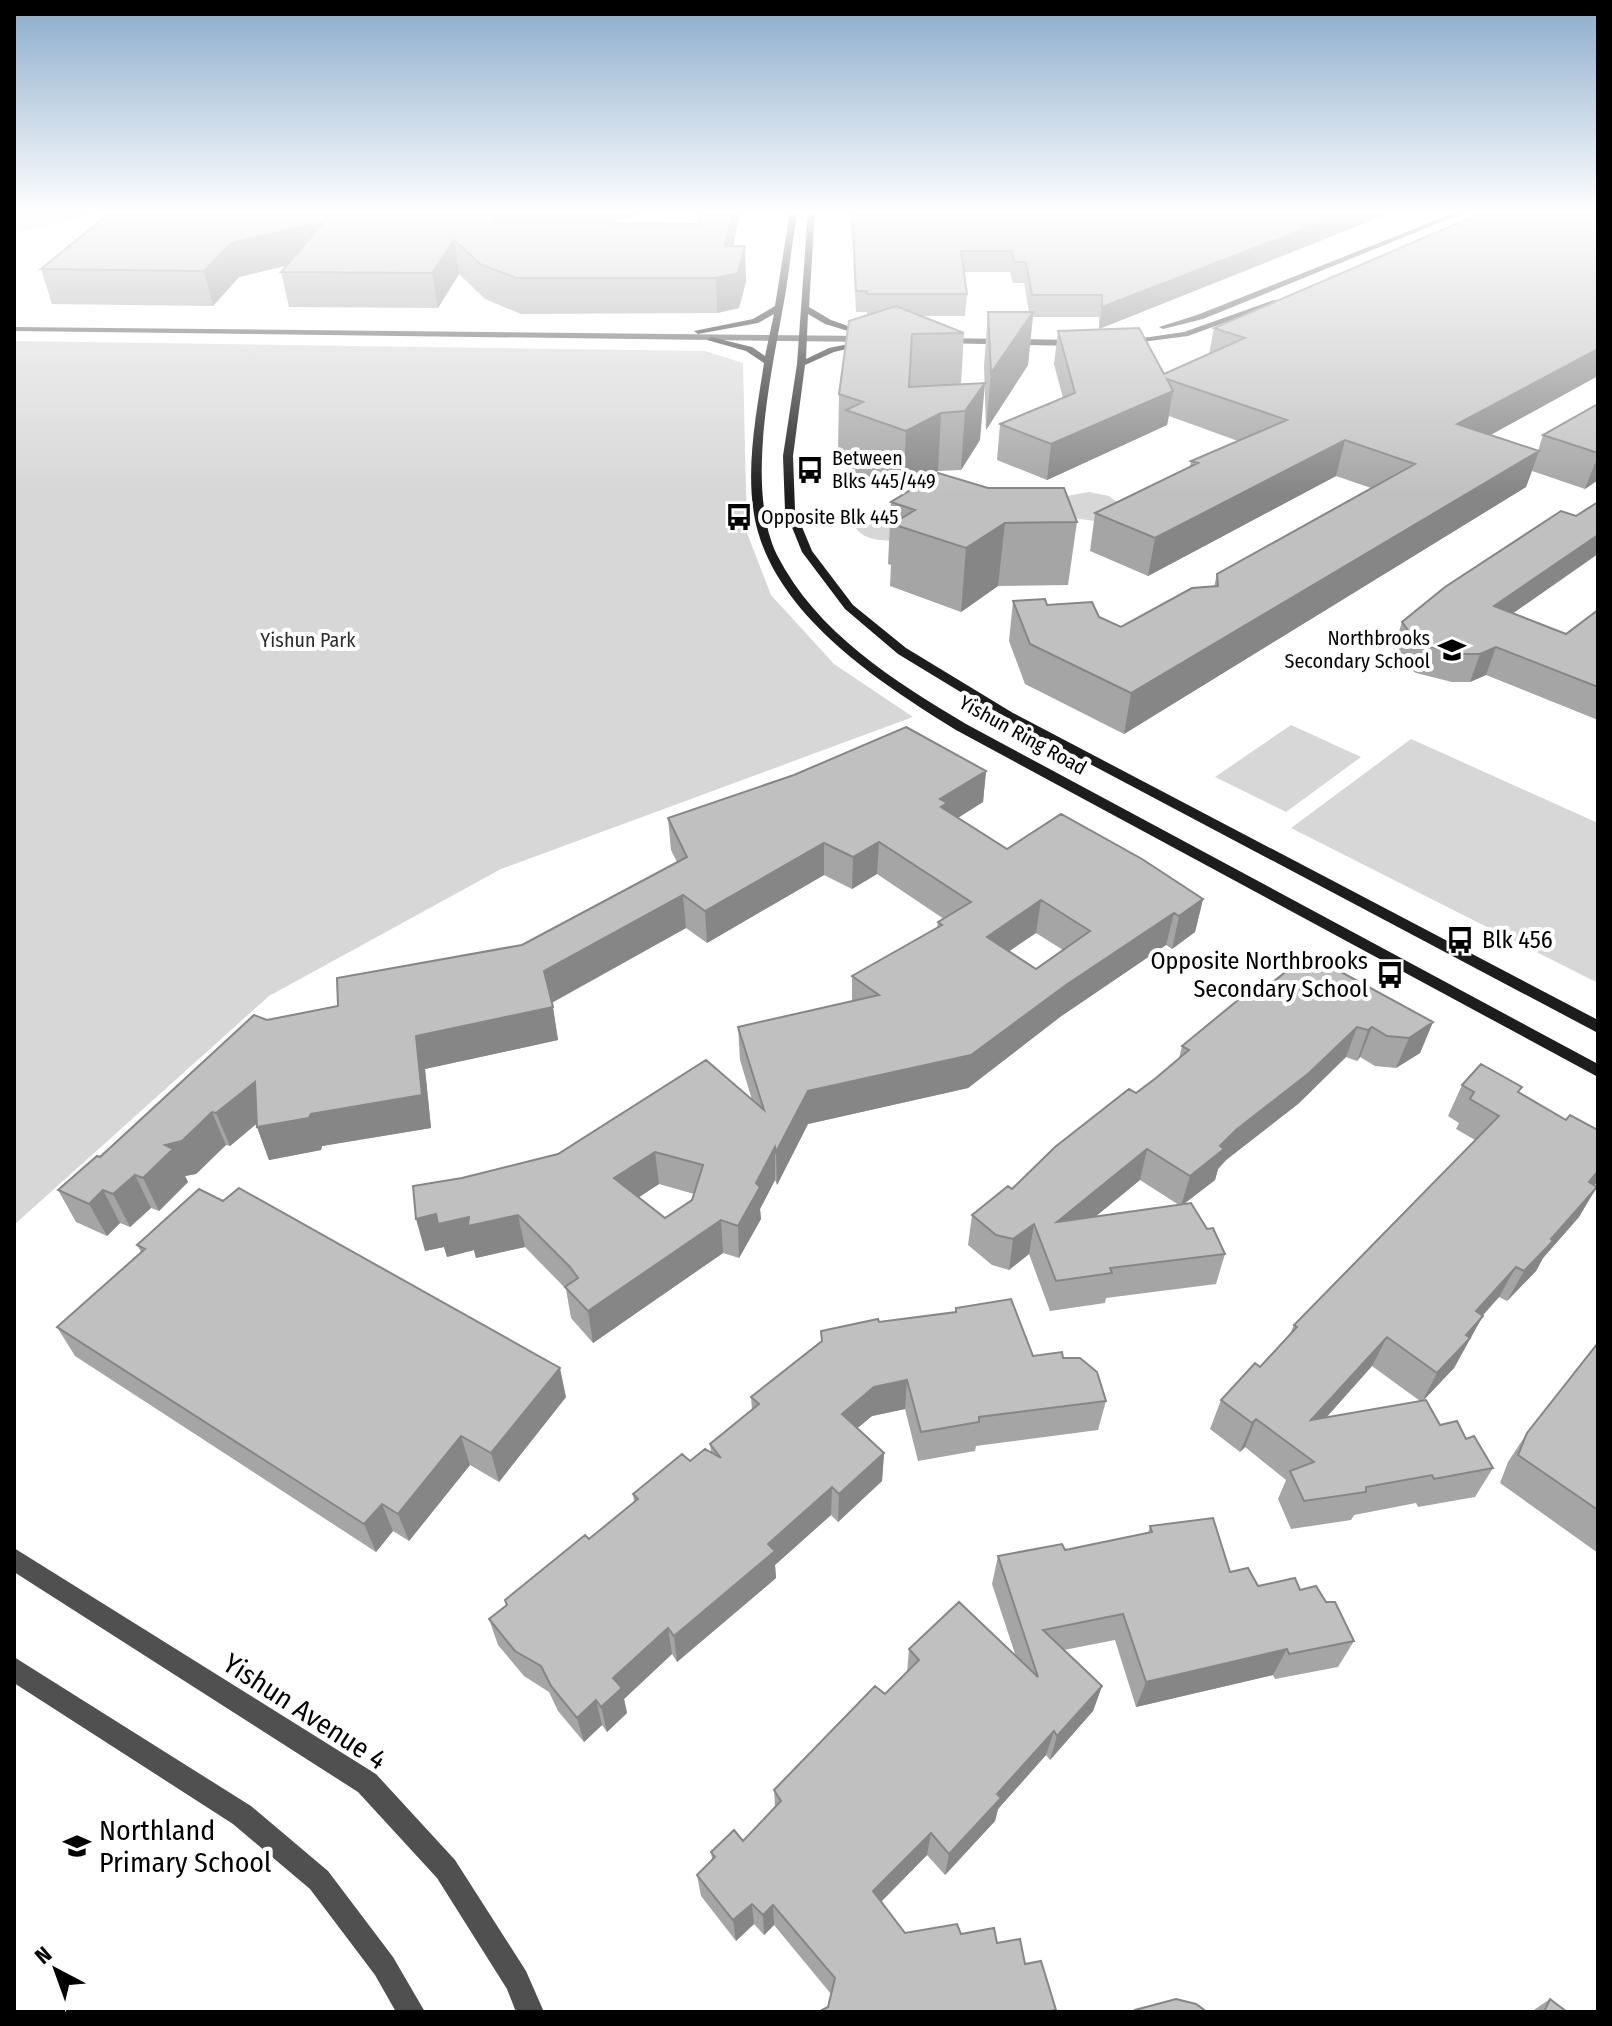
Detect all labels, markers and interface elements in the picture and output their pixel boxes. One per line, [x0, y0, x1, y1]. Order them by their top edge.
place label: Between Blks 445/449 [832, 446, 936, 493]
bus stop icon: Between Blks 445/449 [795, 455, 825, 485]
bus stop icon: Opposite Blk 445 [724, 502, 754, 532]
place label: Opposite Blk 445 [761, 505, 898, 529]
place label: Northbrooks Secondary School [1285, 626, 1430, 673]
park label: Yishun Park [260, 628, 356, 652]
school or university icon: Northbrooks Secondary School [1437, 635, 1467, 665]
street label: Yishun Ring Road [955, 690, 1091, 780]
bus stop icon: Blk 456 [1445, 925, 1475, 955]
place label: Blk 456 [1482, 926, 1553, 954]
place label: Opposite Northbrooks Secondary School [1150, 947, 1368, 1003]
bus stop icon: Opposite Northbrooks Secondary School [1375, 960, 1405, 990]
street label: Yishun Avenue 4 [217, 1646, 393, 1776]
place label: Northland Primary School [99, 1814, 271, 1879]
school or university icon: Northland Primary School [62, 1831, 92, 1861]
north arrow [16, 1930, 96, 2010]
text: N [29, 1941, 57, 1970]

